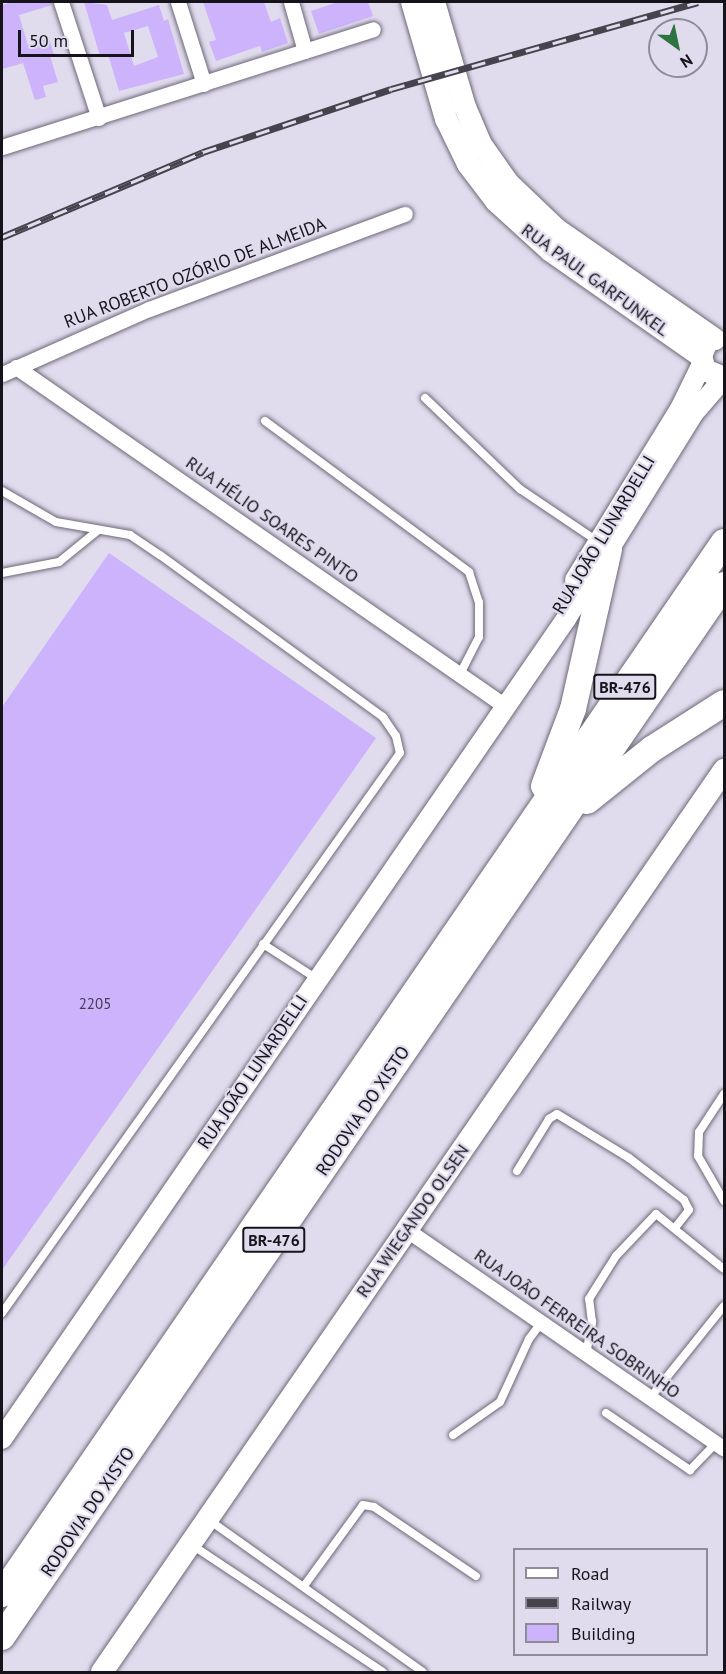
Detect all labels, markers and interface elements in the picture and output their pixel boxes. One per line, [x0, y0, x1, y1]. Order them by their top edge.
scale bar [21, 18, 136, 56]
north arrow [648, 18, 708, 78]
text: 50 m [29, 29, 68, 52]
text: N [677, 50, 697, 73]
street label: RUA ROBERTO OZÓRIO DE ALMEIDA [61, 213, 329, 333]
street label: RUA PAUL GARFUNKEL [516, 219, 674, 341]
street label: RUA HÉLIO SOARES PINTO [181, 452, 363, 588]
street label: RUA JOÃO LUNARDELLI [548, 452, 660, 618]
road number: BR-476 [592, 674, 658, 700]
street label: RUA JOÃO LUNARDELLI [193, 991, 313, 1153]
house number: 2205 [79, 995, 111, 1013]
street label: RODOVIA DO XISTO [311, 1042, 415, 1180]
street label: RUA WIEGANDO OLSEN [352, 1140, 474, 1302]
road number: BR-476 [241, 1227, 307, 1253]
street label: RUA JOÃO FERREIRA SOBRINHO [469, 1244, 685, 1404]
street label: RODOVIA DO XISTO [36, 1443, 140, 1581]
legend [513, 1548, 708, 1656]
text: Road [571, 1562, 609, 1585]
text: Railway [571, 1592, 631, 1615]
text: Building [571, 1622, 635, 1645]

